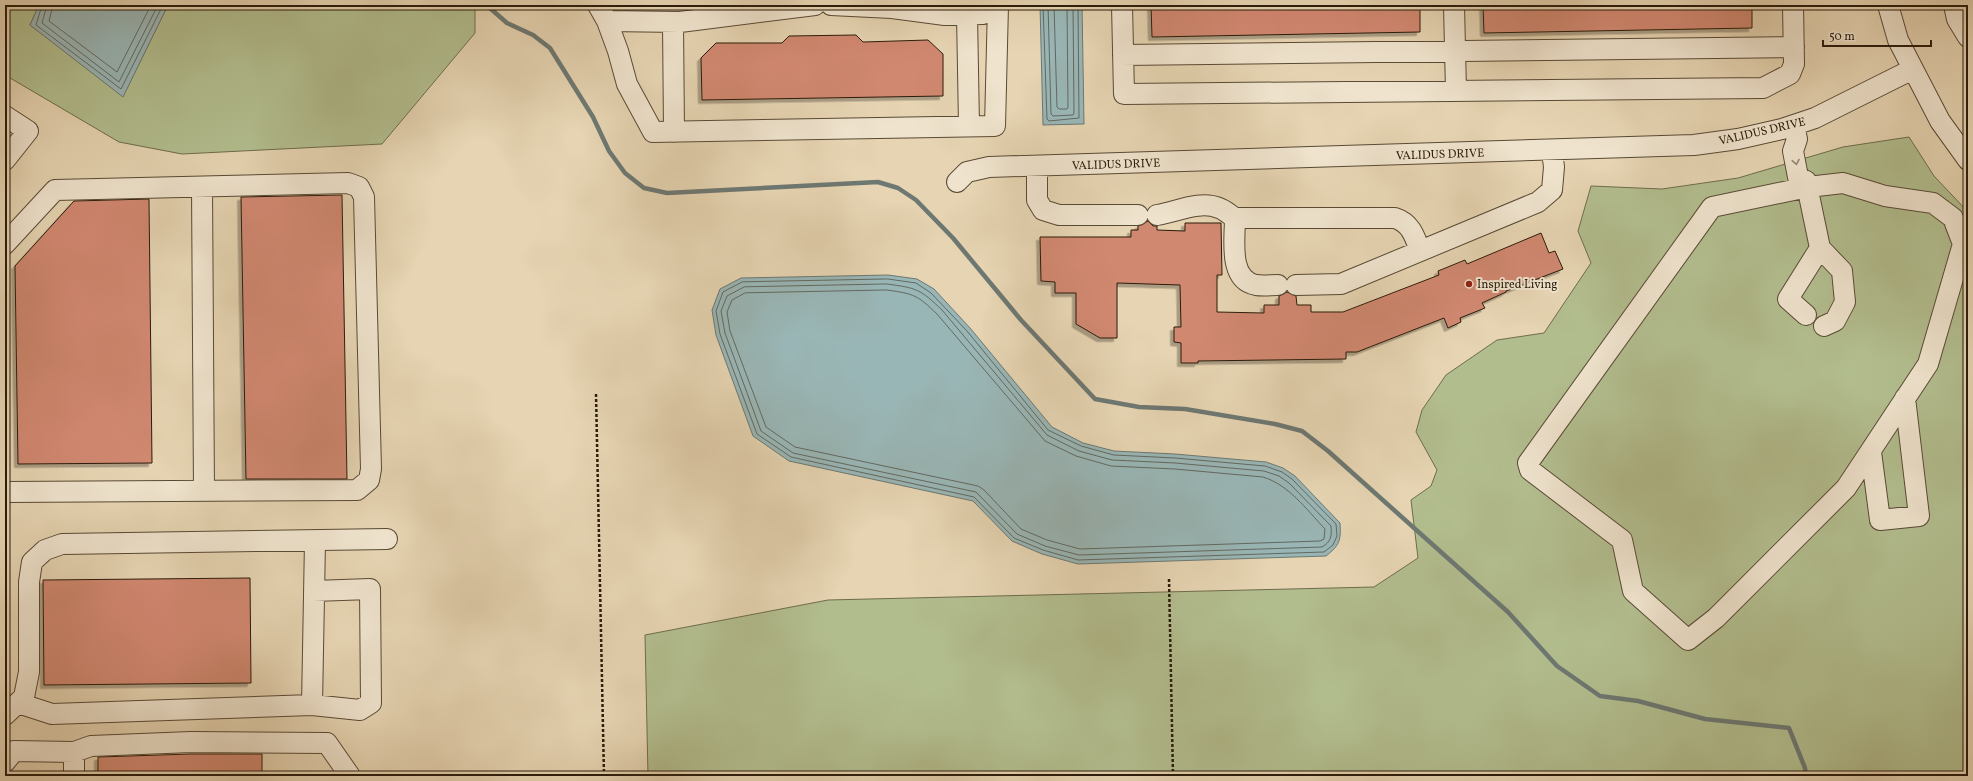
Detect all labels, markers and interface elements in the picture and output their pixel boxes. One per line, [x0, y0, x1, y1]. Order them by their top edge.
scale bar [1823, 22, 1931, 48]
text: 50 m [1829, 29, 1855, 45]
street label: VALIDUS DRIVE [1717, 114, 1807, 150]
street label: VALIDUS DRIVE [1395, 145, 1485, 165]
street label: VALIDUS DRIVE [1071, 155, 1161, 175]
one-way arrow [1791, 159, 1799, 165]
place label: Inspired Living [1477, 277, 1558, 293]
marker: Inspired Living [1464, 279, 1474, 289]

